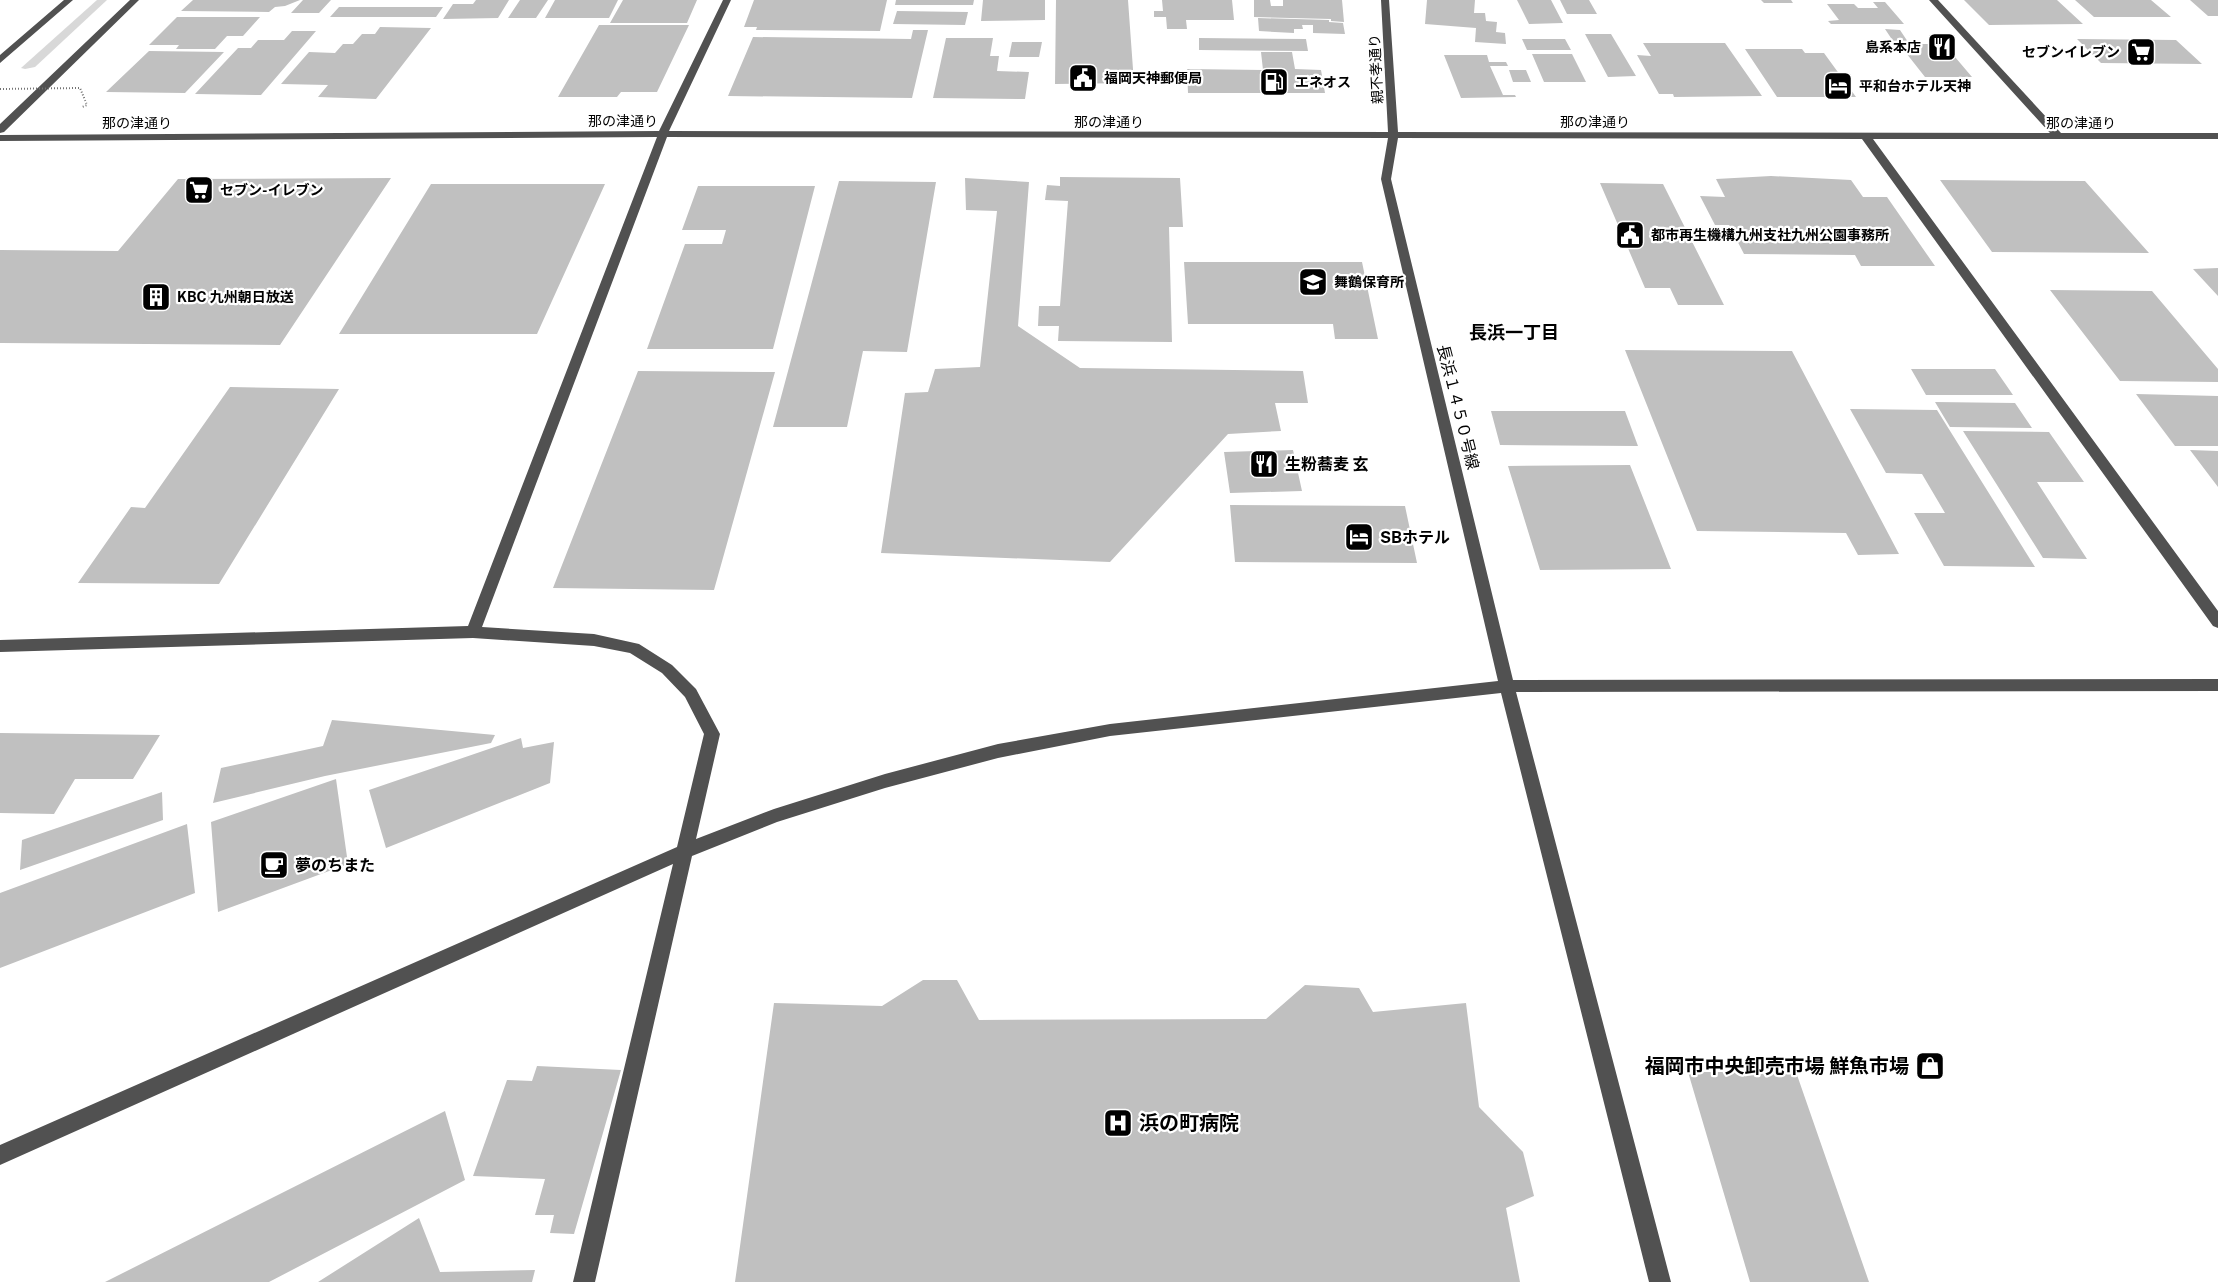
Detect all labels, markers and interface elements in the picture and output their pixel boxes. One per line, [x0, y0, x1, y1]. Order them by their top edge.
restaurant icon: 島系本店 [1926, 31, 1958, 63]
street label: 親不孝通り [1366, 34, 1386, 104]
supermarket icon: セブンイレブン [2125, 36, 2157, 68]
place label: 島系本店 [1865, 39, 1921, 55]
place label: セブンイレブン [2022, 44, 2120, 60]
public building icon: 福岡天神郵便局 [1067, 62, 1099, 94]
fuel station icon: エネオス [1258, 66, 1290, 98]
place label: 福岡天神郵便局 [1104, 70, 1202, 86]
hotel icon: 平和台ホテル天神 [1822, 70, 1854, 102]
place label: エネオス [1295, 74, 1351, 90]
place label: 平和台ホテル天神 [1859, 78, 1971, 94]
street label: 那の津通り [588, 113, 658, 129]
street label: 那の津通り [1074, 114, 1144, 130]
street label: 那の津通り [1560, 114, 1630, 130]
street label: 那の津通り [102, 115, 172, 131]
street label: 那の津通り [2046, 115, 2116, 131]
supermarket icon: セブン-イレブン [183, 174, 215, 206]
place label: セブン-イレブン [220, 182, 324, 198]
public building icon: 都市再生機構九州支社九州公園事務所 [1614, 219, 1646, 251]
place label: 都市再生機構九州支社九州公園事務所 [1651, 227, 1889, 243]
school or university icon: 舞鶴保育所 [1297, 266, 1329, 298]
place label: 舞鶴保育所 [1334, 274, 1404, 290]
building icon: KBC 九州朝日放送 [140, 281, 172, 313]
place label: KBC 九州朝日放送 [177, 289, 294, 305]
district label: 長浜一丁目 [1469, 322, 1559, 343]
street label: 長浜１４５０号線 [1433, 343, 1483, 471]
restaurant icon: 生粉蕎麦 玄 [1248, 448, 1280, 480]
place label: 生粉蕎麦 玄 [1285, 455, 1369, 474]
hotel icon: SBホテル [1343, 521, 1375, 553]
place label: SBホテル [1380, 528, 1450, 547]
cafe icon: 夢のちまた [258, 849, 290, 881]
place label: 夢のちまた [295, 856, 375, 875]
shop icon: 福岡市中央卸売市場 鮮魚市場 [1914, 1050, 1946, 1082]
place label: 福岡市中央卸売市場 鮮魚市場 [1644, 1054, 1909, 1078]
hospital icon: 浜の町病院 [1102, 1107, 1134, 1139]
place label: 浜の町病院 [1139, 1111, 1239, 1135]

